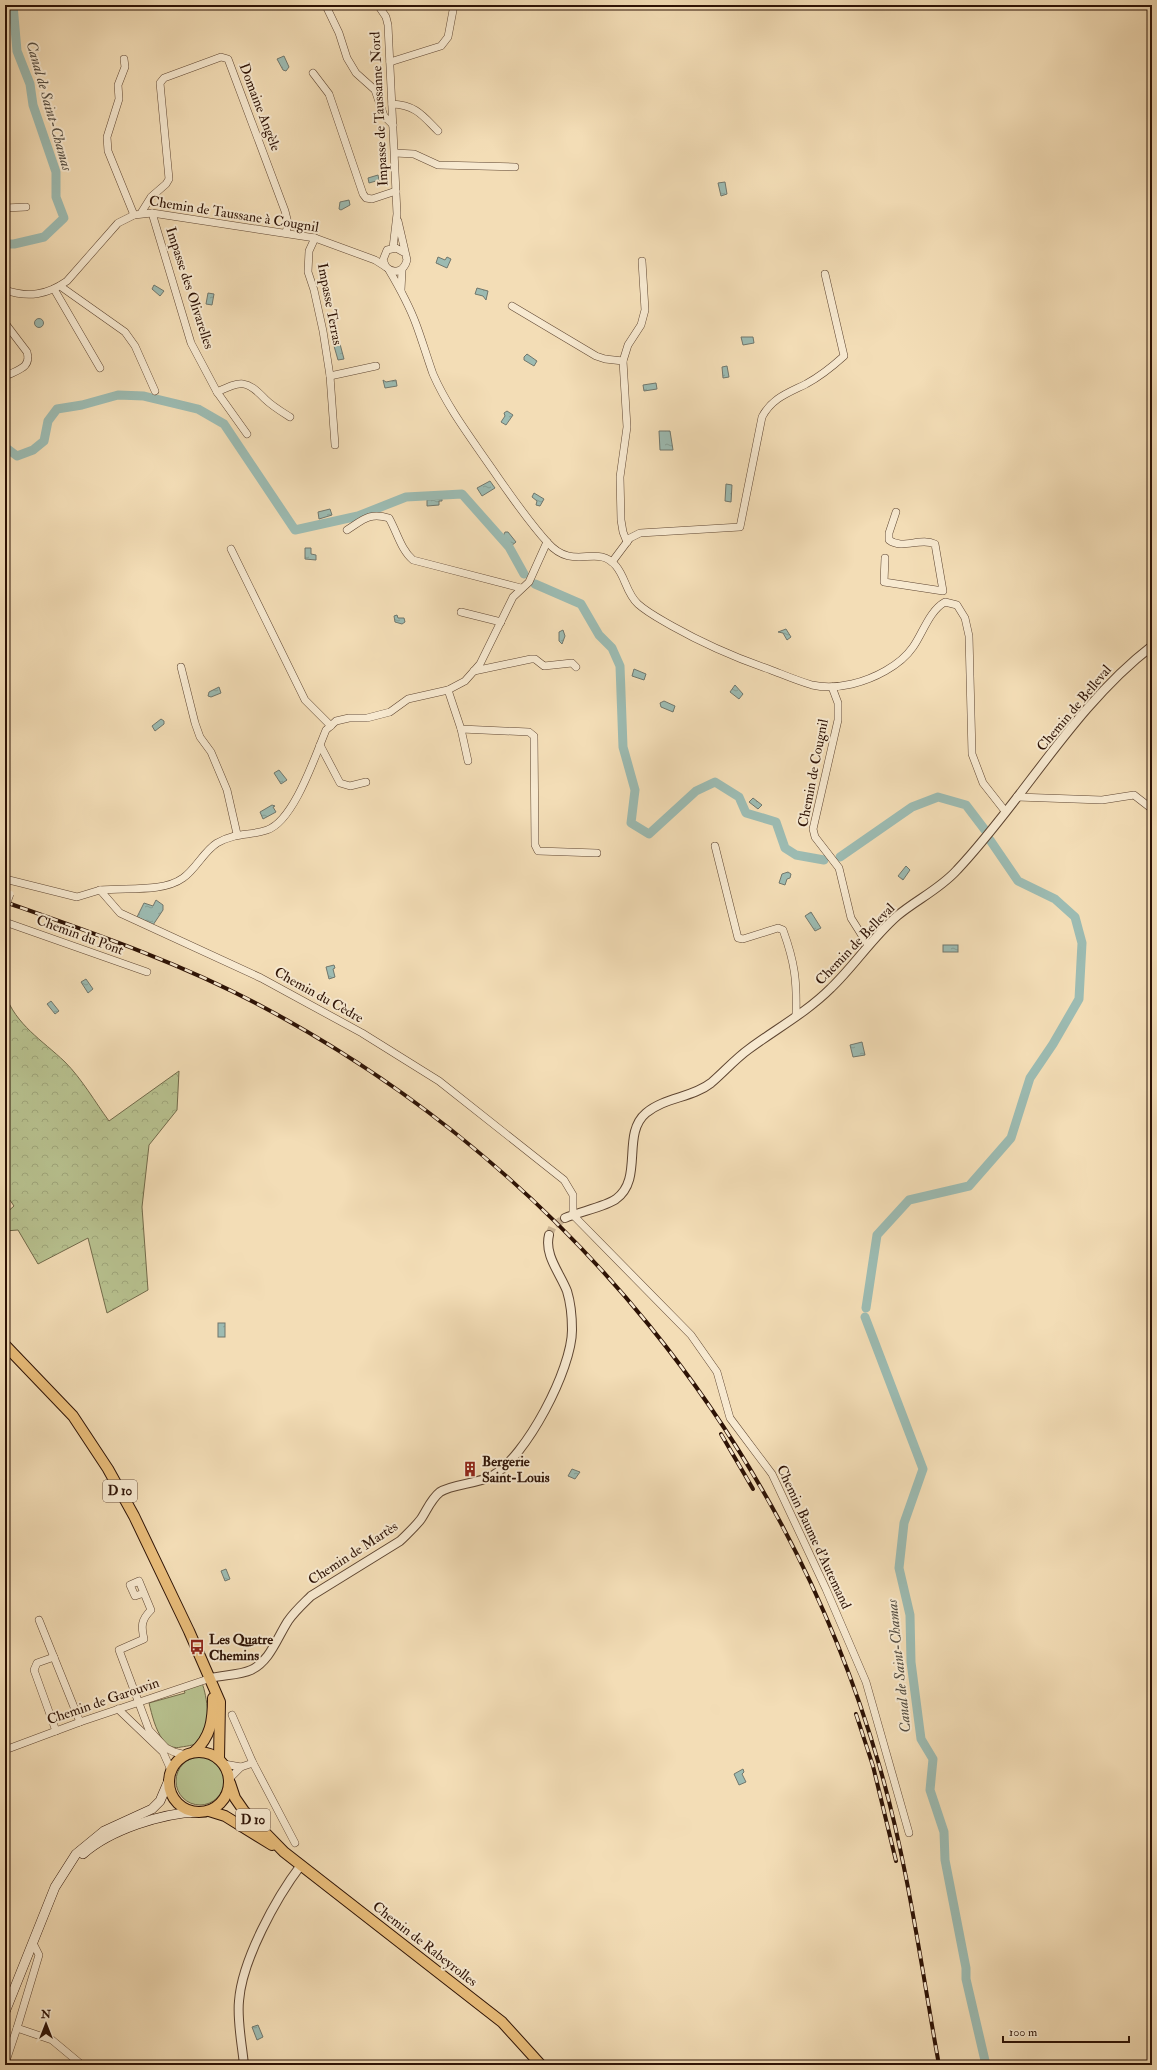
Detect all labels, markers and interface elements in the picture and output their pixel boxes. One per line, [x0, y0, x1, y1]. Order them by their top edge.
street label: Impasse de Taussanne Nord [366, 31, 393, 187]
water label: Canal de Saint-Chamas [21, 39, 77, 174]
street label: Domaine Angèle [235, 61, 285, 153]
street label: Chemin de Taussane à Cougnil [148, 192, 320, 236]
street label: Impasse des Olivarelles [161, 225, 218, 352]
street label: Impasse Terras [313, 262, 346, 347]
street label: Chemin de Belleval [1033, 661, 1115, 755]
street label: Chemin de Cougnil [794, 717, 832, 828]
street label: Chemin de Belleval [812, 899, 899, 988]
street label: Chemin du Pont [34, 911, 126, 959]
street label: Chemin du Cèdre [271, 963, 367, 1027]
place label: Bergerie Saint-Louis [482, 1453, 550, 1486]
building icon: Bergerie Saint-Louis [461, 1460, 479, 1478]
street label: Chemin Baume d'Autemand [773, 1462, 855, 1612]
road number: D 10 [103, 1480, 137, 1502]
street label: Chemin de Martès [305, 1518, 401, 1588]
water label: Canal de Saint-Chamas [882, 1598, 915, 1734]
place label: Les Quatre Chemins [209, 1631, 273, 1664]
bus stop icon: Les Quatre Chemins [188, 1638, 206, 1656]
street label: Chemin de Garouvin [45, 1674, 161, 1728]
road number: D 10 [236, 1809, 270, 1831]
street label: Chemin de Rabeyrolles [369, 1898, 481, 1991]
north arrow [26, 2004, 66, 2044]
text: N [40, 2008, 52, 2021]
scale bar [1003, 2018, 1129, 2044]
text: 100 m [1009, 2025, 1038, 2040]

